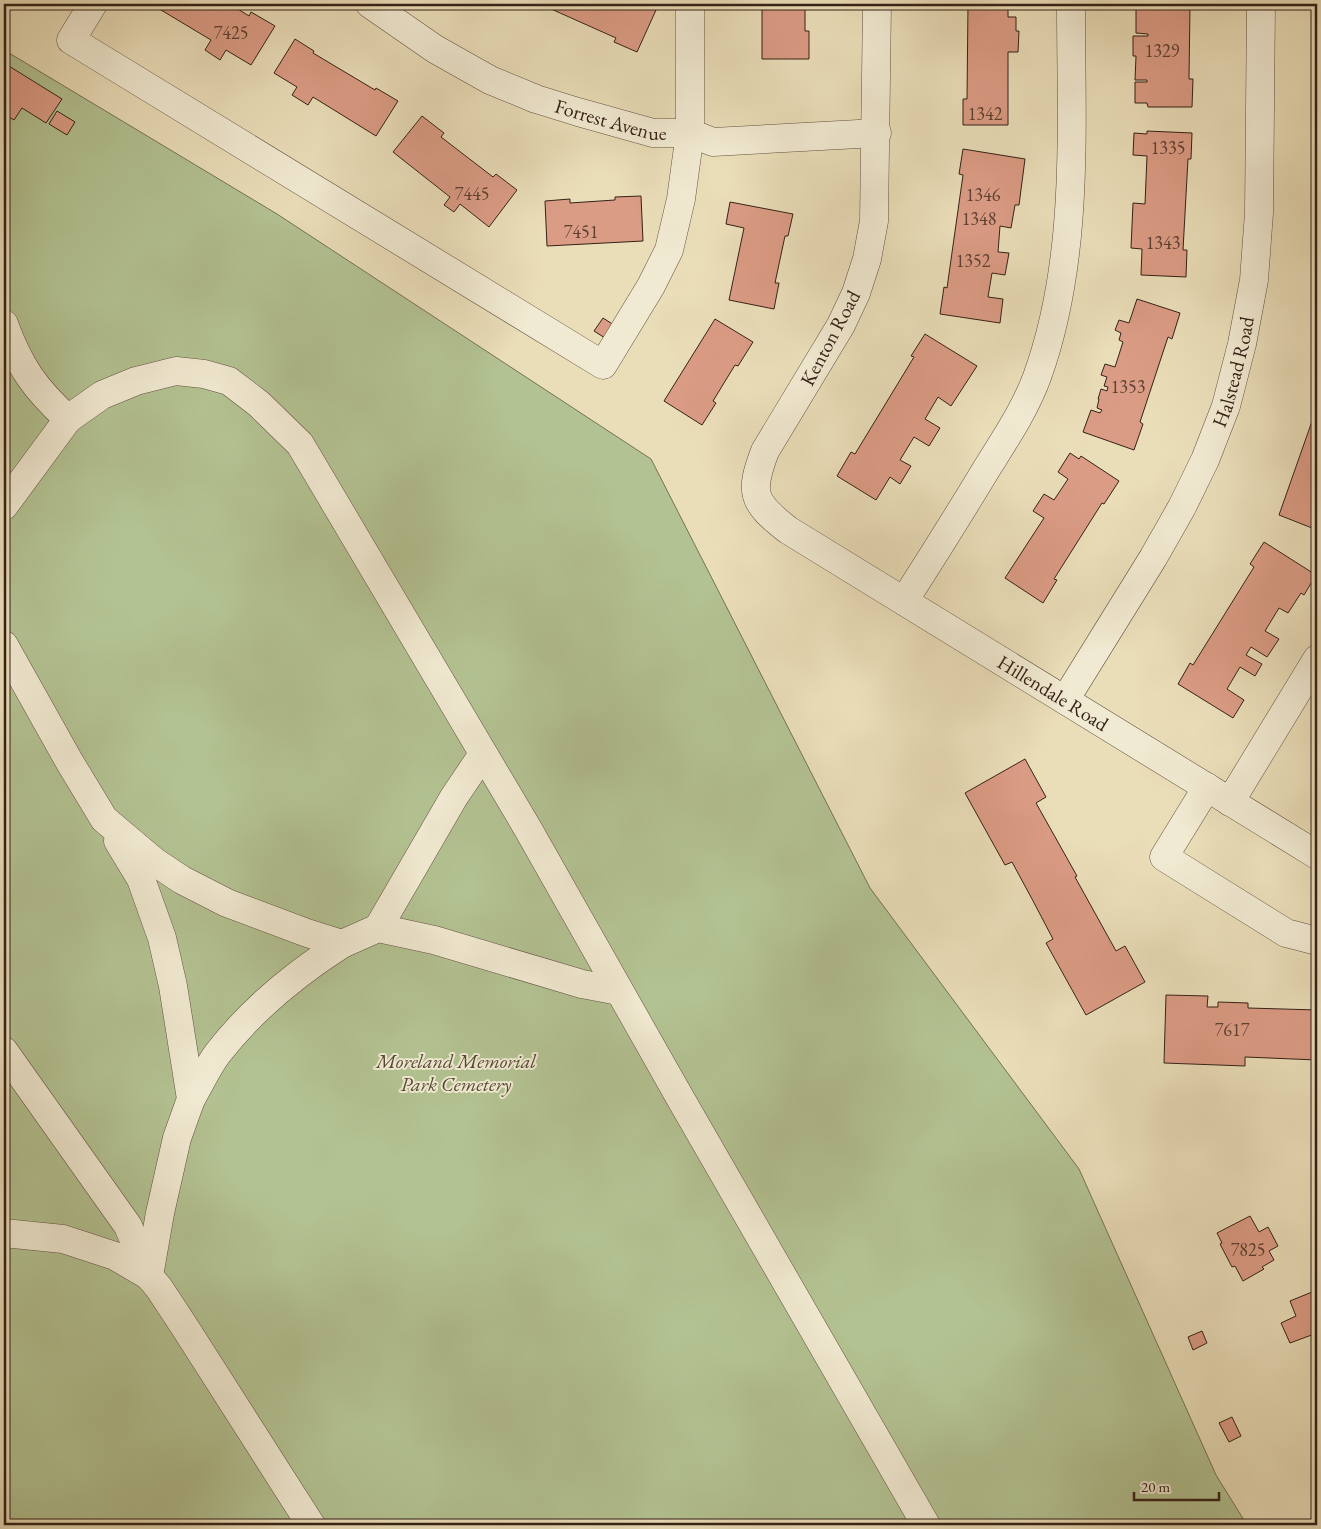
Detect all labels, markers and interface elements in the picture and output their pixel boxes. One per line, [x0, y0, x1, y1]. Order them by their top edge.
house number: 7425 [214, 21, 248, 44]
house number: 1329 [1145, 39, 1180, 62]
street label: Forrest Avenue [552, 93, 667, 146]
house number: 1342 [968, 102, 1003, 125]
house number: 1335 [1151, 136, 1185, 159]
house number: 7445 [455, 182, 489, 205]
house number: 1346 [966, 183, 1001, 206]
house number: 1348 [962, 207, 996, 230]
house number: 7451 [564, 220, 598, 243]
house number: 1343 [1146, 231, 1180, 254]
house number: 1352 [956, 249, 991, 272]
street label: Kenton Road [794, 285, 866, 390]
street label: Halstead Road [1206, 313, 1260, 431]
house number: 1353 [1111, 375, 1145, 398]
street label: Hillendale Road [993, 649, 1114, 737]
house number: 7617 [1215, 1018, 1250, 1041]
park label: Moreland Memorial Park Cemetery [375, 1048, 537, 1097]
house number: 7825 [1231, 1238, 1265, 1261]
scale bar [1134, 1469, 1218, 1501]
text: 20 m [1141, 1477, 1170, 1496]

